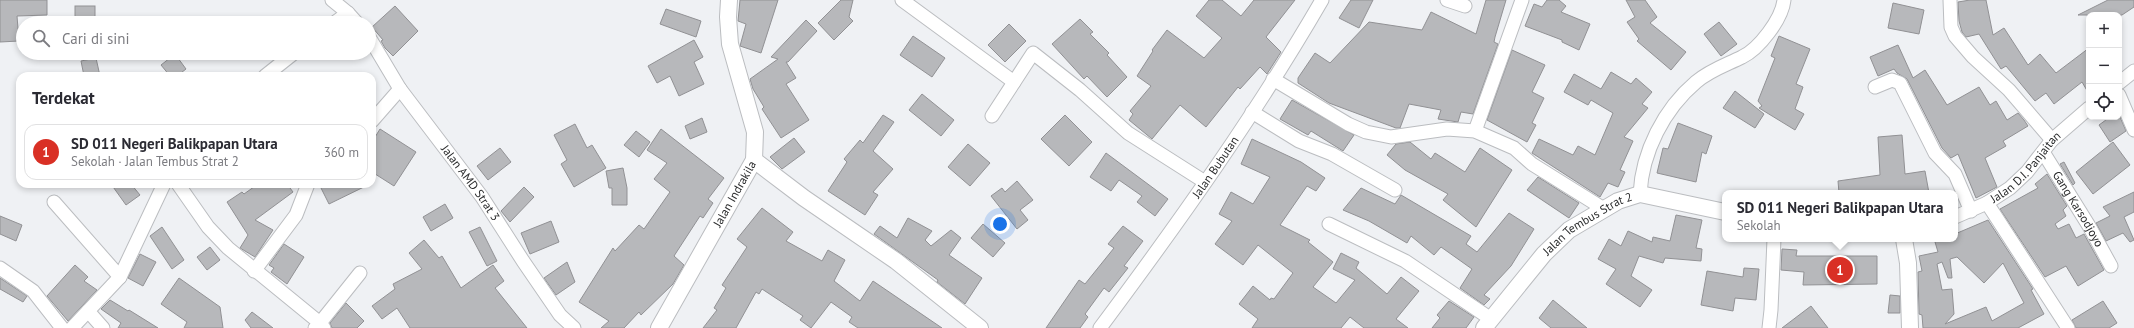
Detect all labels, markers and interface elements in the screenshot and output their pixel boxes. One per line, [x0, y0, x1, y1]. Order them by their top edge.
map controls [2086, 12, 2122, 120]
button: + [2086, 12, 2122, 48]
search box [16, 16, 376, 60]
icon: search [30, 27, 52, 49]
text: Cari di sini [62, 29, 130, 48]
button: − [2086, 48, 2122, 84]
button: locate [2086, 84, 2122, 120]
text: Terdekat [32, 87, 95, 109]
street label: Jalan D.I. Panjaitan [1986, 128, 2064, 206]
street label: Jalan Bubutan [1188, 133, 1242, 202]
text: SD 011 Negeri Balikpapan Utara [71, 134, 278, 153]
street label: Jalan AMD Strat 3 [438, 141, 503, 224]
text: 1 [42, 144, 50, 161]
text: 360 m [324, 144, 359, 161]
text: Sekolah · Jalan Tembus Strat 2 [71, 153, 239, 170]
street label: Jalan Indrakila [709, 158, 759, 230]
street label: Gang Karsodjoyo [2050, 168, 2107, 249]
street label: Jalan Tembus Strat 2 [1539, 189, 1634, 259]
popup [1722, 190, 1958, 242]
text: SD 011 Negeri Balikpapan Utara [1737, 198, 1943, 217]
your location [990, 214, 1010, 234]
text: Sekolah [1737, 217, 1781, 234]
pin: 1 [1827, 255, 1853, 285]

